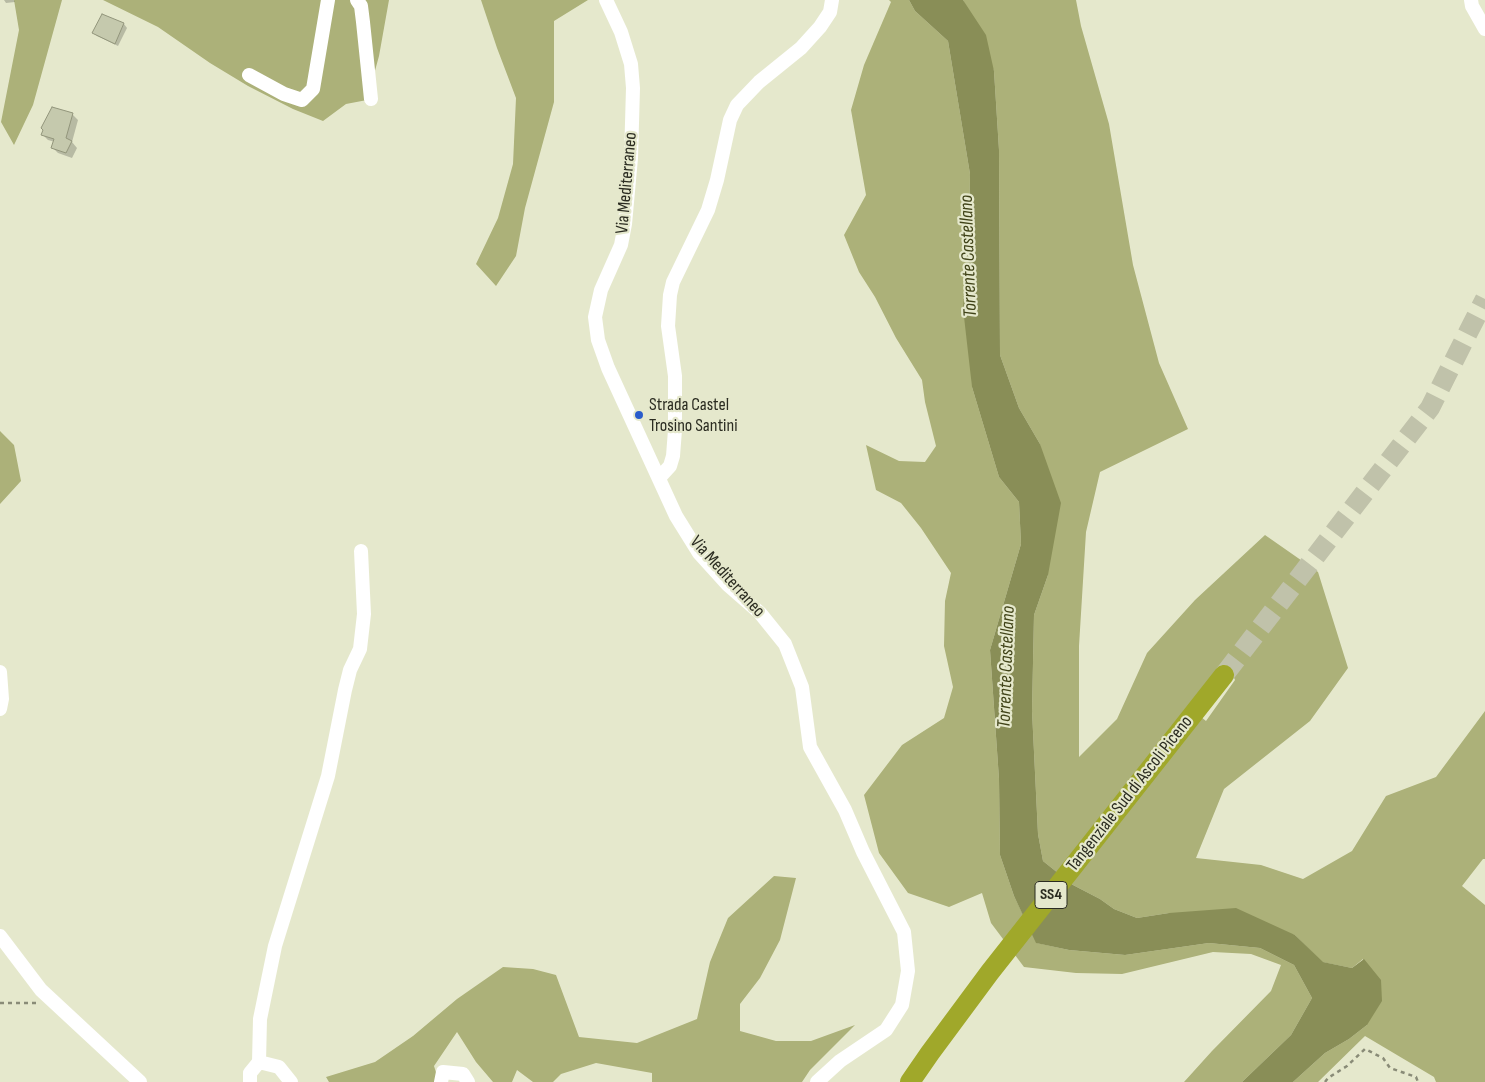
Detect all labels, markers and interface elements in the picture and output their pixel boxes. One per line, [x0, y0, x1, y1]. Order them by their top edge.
street label: Via Mediterraneo [612, 131, 642, 235]
water label: Torrente Castellano [955, 194, 983, 318]
place label: Strada Castel Trosino Santini [649, 394, 738, 436]
marker: Strada Castel Trosino Santini [633, 409, 645, 421]
street label: Via Mediterraneo [685, 532, 769, 622]
water label: Torrente Castellano [993, 605, 1021, 729]
street label: Tangenziale Sud di Ascoli Piceno [1063, 712, 1197, 876]
road number: SS4 [1035, 882, 1067, 908]

